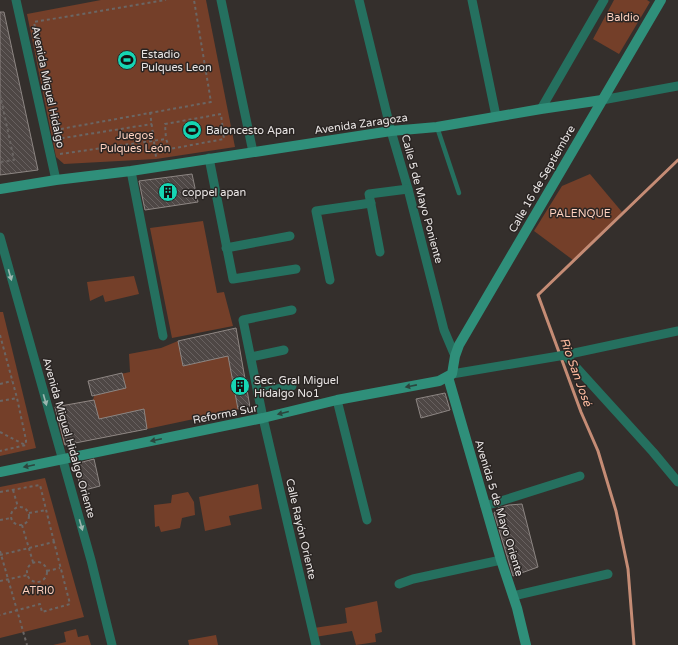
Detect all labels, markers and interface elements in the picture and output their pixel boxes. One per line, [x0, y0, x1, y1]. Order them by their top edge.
park label: Baldio [607, 11, 640, 24]
street label: Avenida Miguel Hidalgo [29, 25, 67, 149]
place label: Estadio Pulques Leon [141, 48, 212, 74]
sports icon: Estadio Pulques Leon [116, 49, 138, 71]
street label: Avenida Zaragoza [314, 111, 408, 137]
sports icon: Baloncesto Apan [181, 119, 203, 141]
street label: Calle 16 de Septiembre [506, 123, 578, 235]
place label: Baloncesto Apan [206, 124, 295, 137]
park label: Juegos Pulques León [100, 129, 170, 155]
street label: Calle 5 de Mayo Poniente [399, 133, 445, 265]
building icon: coppel apan [157, 181, 179, 203]
place label: coppel apan [182, 186, 246, 199]
park label: PALENQUE [549, 207, 611, 220]
one-way arrow [8, 268, 14, 281]
water label: Rio San José [557, 336, 595, 409]
street label: Avenida Miguel Hidalgo Oriente [40, 356, 98, 520]
place label: Sec. Gral Miguel Hidalgo No1 [254, 374, 339, 400]
building icon: Sec. Gral Miguel Hidalgo No1 [229, 375, 251, 397]
one-way arrow [404, 384, 417, 390]
one-way arrow [42, 394, 48, 406]
street label: Reforma Sur [192, 401, 259, 427]
one-way arrow [277, 411, 290, 417]
one-way arrow [150, 437, 162, 443]
street label: Avenida 5 de Mayo Oriente [472, 438, 526, 578]
one-way arrow [23, 463, 35, 469]
street label: Calle Rayón Oriente [283, 477, 319, 581]
one-way arrow [78, 519, 84, 531]
park label: ATRI0 [22, 584, 54, 597]

